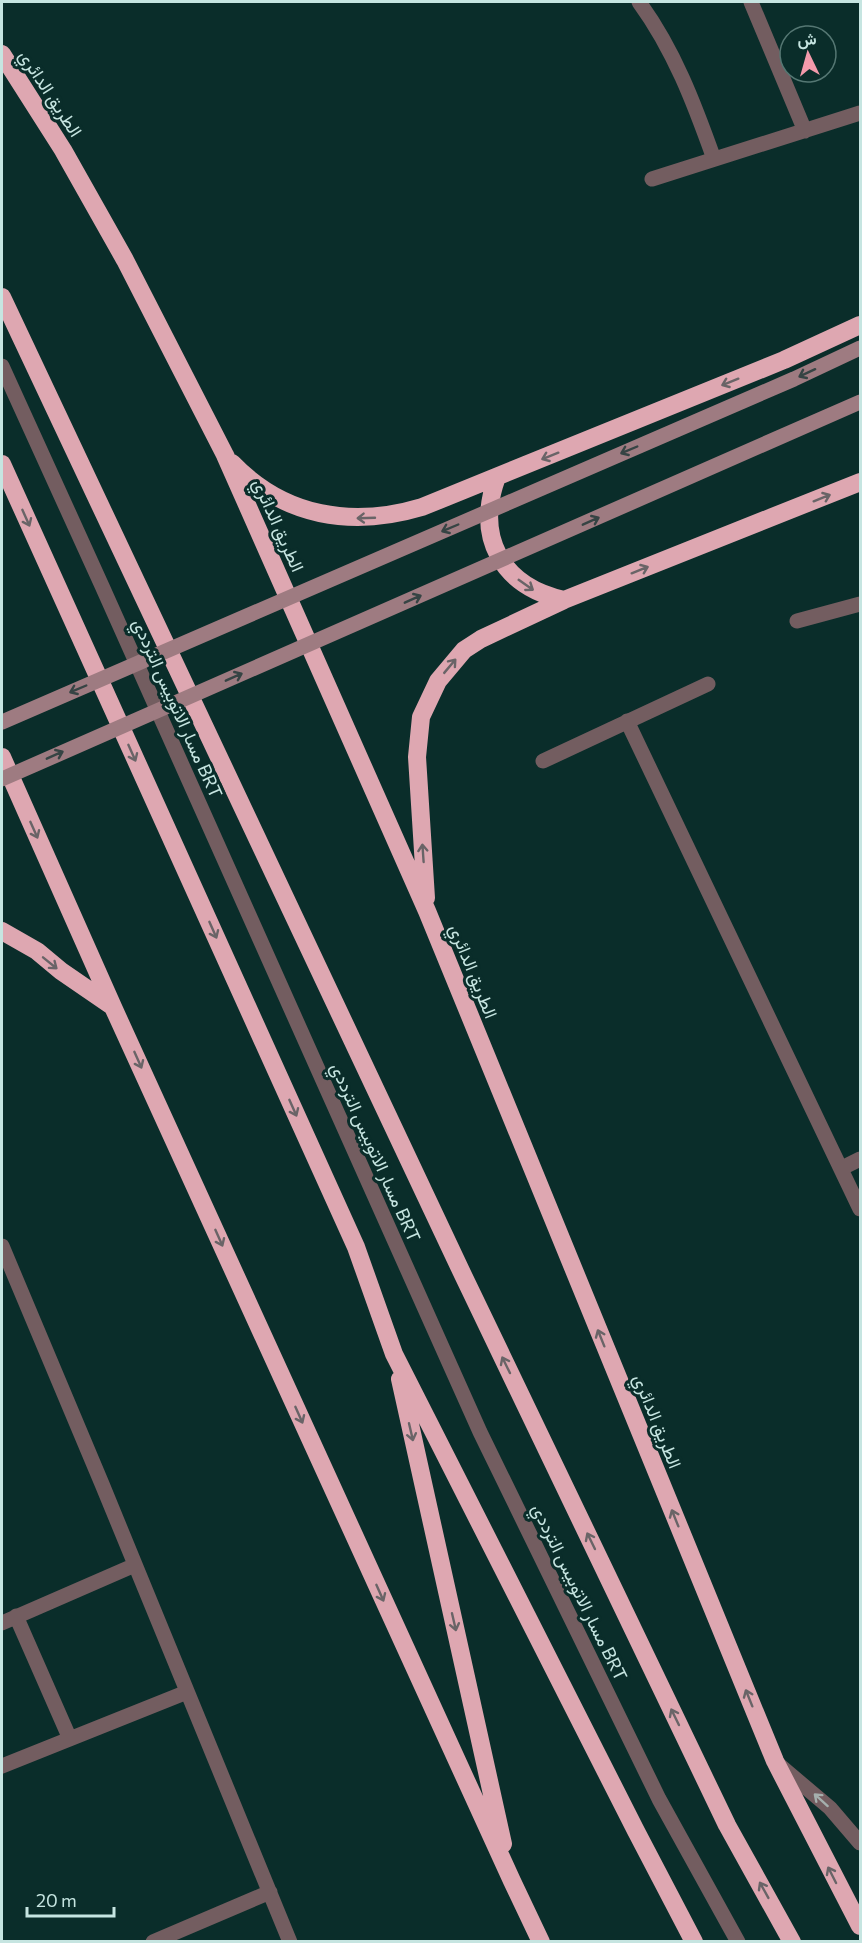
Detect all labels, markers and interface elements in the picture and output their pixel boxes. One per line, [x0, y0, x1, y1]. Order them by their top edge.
north arrow [778, 24, 838, 84]
text: ش [796, 28, 817, 50]
street label: الطريق الدائري [10, 45, 87, 144]
one-way arrow [799, 367, 817, 379]
one-way arrow [721, 377, 740, 388]
one-way arrow [620, 445, 638, 457]
one-way arrow [541, 451, 559, 462]
street label: الطريق الدائري [244, 475, 309, 577]
one-way arrow [812, 492, 830, 503]
one-way arrow [20, 508, 32, 526]
one-way arrow [356, 512, 376, 523]
one-way arrow [582, 515, 600, 526]
one-way arrow [441, 523, 459, 534]
one-way arrow [631, 564, 649, 575]
one-way arrow [517, 578, 534, 591]
one-way arrow [403, 593, 421, 604]
street label: مسار الاتوبيس الترددي BRT [124, 615, 228, 803]
one-way arrow [443, 658, 456, 674]
one-way arrow [224, 671, 242, 682]
one-way arrow [69, 684, 88, 695]
one-way arrow [127, 743, 138, 761]
one-way arrow [45, 749, 64, 760]
one-way arrow [29, 820, 40, 838]
one-way arrow [417, 844, 428, 863]
one-way arrow [207, 921, 219, 939]
street label: الطريق الدائري [440, 921, 503, 1023]
one-way arrow [42, 956, 58, 969]
one-way arrow [132, 1051, 144, 1069]
street label: مسار الاتوبيس الترددي BRT [322, 1059, 426, 1247]
one-way arrow [288, 1098, 299, 1117]
one-way arrow [214, 1229, 225, 1247]
one-way arrow [595, 1329, 606, 1347]
one-way arrow [500, 1356, 512, 1374]
street label: الطريق الدائري [624, 1371, 687, 1473]
one-way arrow [294, 1406, 306, 1424]
one-way arrow [406, 1422, 418, 1441]
street label: مسار الاتوبيس الترددي BRT [523, 1500, 632, 1686]
one-way arrow [669, 1509, 680, 1528]
one-way arrow [584, 1532, 596, 1550]
one-way arrow [375, 1583, 387, 1601]
one-way arrow [449, 1612, 460, 1631]
one-way arrow [743, 1690, 754, 1708]
one-way arrow [669, 1708, 681, 1726]
one-way arrow [814, 1793, 829, 1807]
one-way arrow [826, 1866, 838, 1884]
scale bar [27, 1880, 114, 1918]
one-way arrow [758, 1882, 770, 1899]
text: 20 m [36, 1889, 77, 1911]

